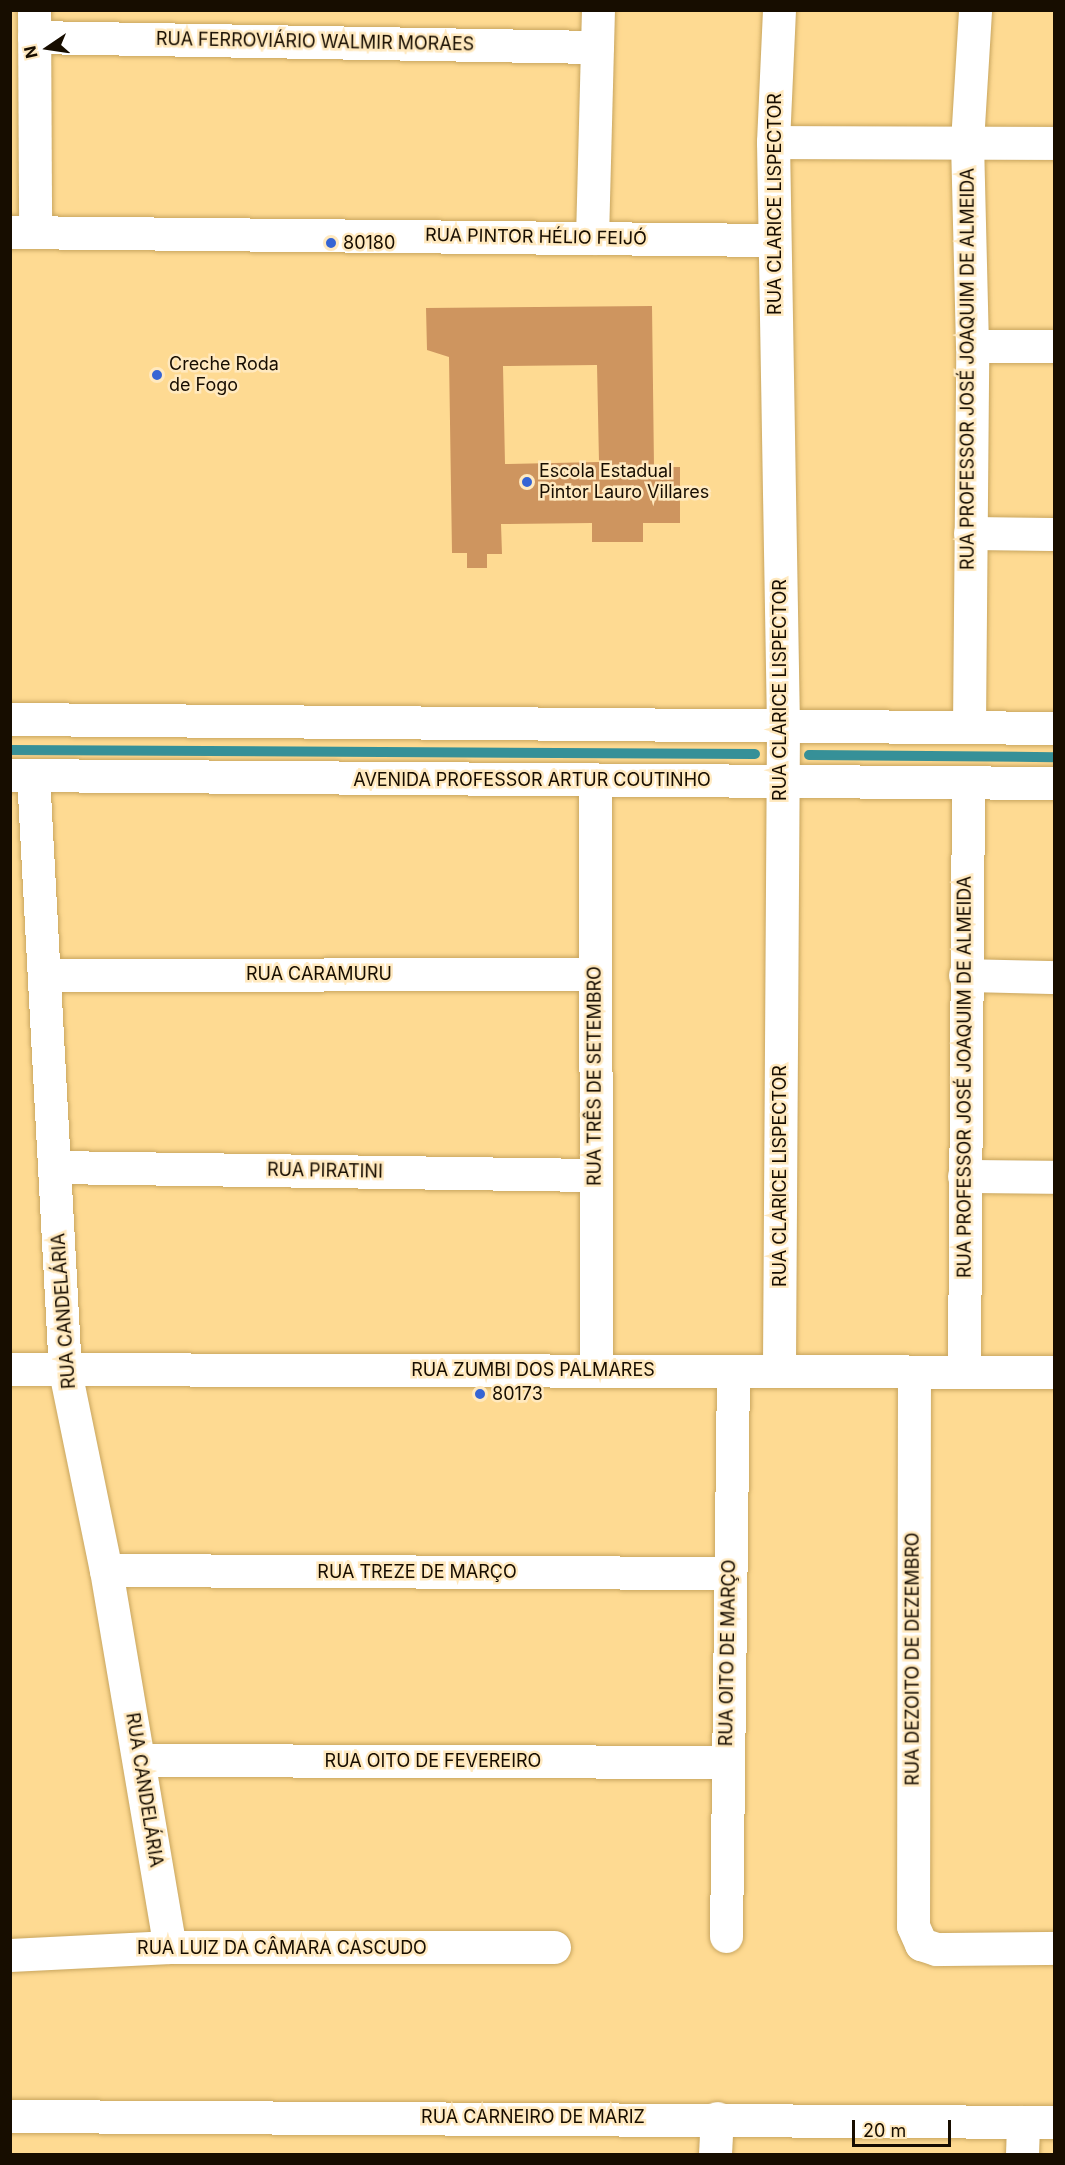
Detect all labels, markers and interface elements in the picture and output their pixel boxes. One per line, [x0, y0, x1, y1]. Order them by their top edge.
north arrow [18, 18, 78, 78]
street label: RUA FERROVIÁRIO WALMIR MORAES [156, 28, 474, 56]
text: N [19, 44, 42, 60]
street label: RUA CLARICE LISPECTOR [764, 93, 786, 315]
street label: RUA PROFESSOR JOSÉ JOAQUIM DE ALMEIDA [957, 168, 979, 570]
street label: RUA PINTOR HÉLIO FEIJÓ [425, 224, 647, 250]
place label: 80180 [343, 232, 395, 254]
marker: 80180 [324, 236, 338, 250]
place label: Creche Roda de Fogo [169, 354, 279, 397]
marker: Creche Roda de Fogo [150, 368, 164, 382]
place label: Escola Estadual Pintor Lauro Villares [539, 461, 709, 504]
marker: Escola Estadual Pintor Lauro Villares [520, 475, 534, 489]
street label: RUA CLARICE LISPECTOR [769, 579, 791, 801]
street label: AVENIDA PROFESSOR ARTUR COUTINHO [353, 769, 711, 791]
street label: RUA PROFESSOR JOSÉ JOAQUIM DE ALMEIDA [954, 876, 976, 1278]
street label: RUA CARAMURU [246, 963, 392, 985]
street label: RUA TRÊS DE SETEMBRO [584, 966, 606, 1186]
street label: RUA CLARICE LISPECTOR [769, 1065, 791, 1287]
street label: RUA PIRATINI [267, 1159, 383, 1183]
street label: RUA CANDELÁRIA [48, 1232, 80, 1390]
street label: RUA ZUMBI DOS PALMARES [411, 1359, 655, 1381]
place label: 80173 [492, 1383, 543, 1405]
marker: 80173 [473, 1387, 487, 1401]
street label: RUA DEZOITO DE DEZEMBRO [902, 1532, 924, 1786]
street label: RUA OITO DE MARÇO [716, 1559, 740, 1747]
street label: RUA TREZE DE MARÇO [317, 1561, 517, 1583]
street label: RUA CANDELÁRIA [121, 1711, 167, 1869]
street label: RUA OITO DE FEVEREIRO [325, 1750, 541, 1772]
street label: RUA LUIZ DA CÂMARA CASCUDO [137, 1937, 427, 1959]
street label: RUA CARNEIRO DE MARIZ [421, 2106, 645, 2128]
scale bar [855, 2108, 954, 2146]
text: 20 m [863, 2120, 906, 2141]

